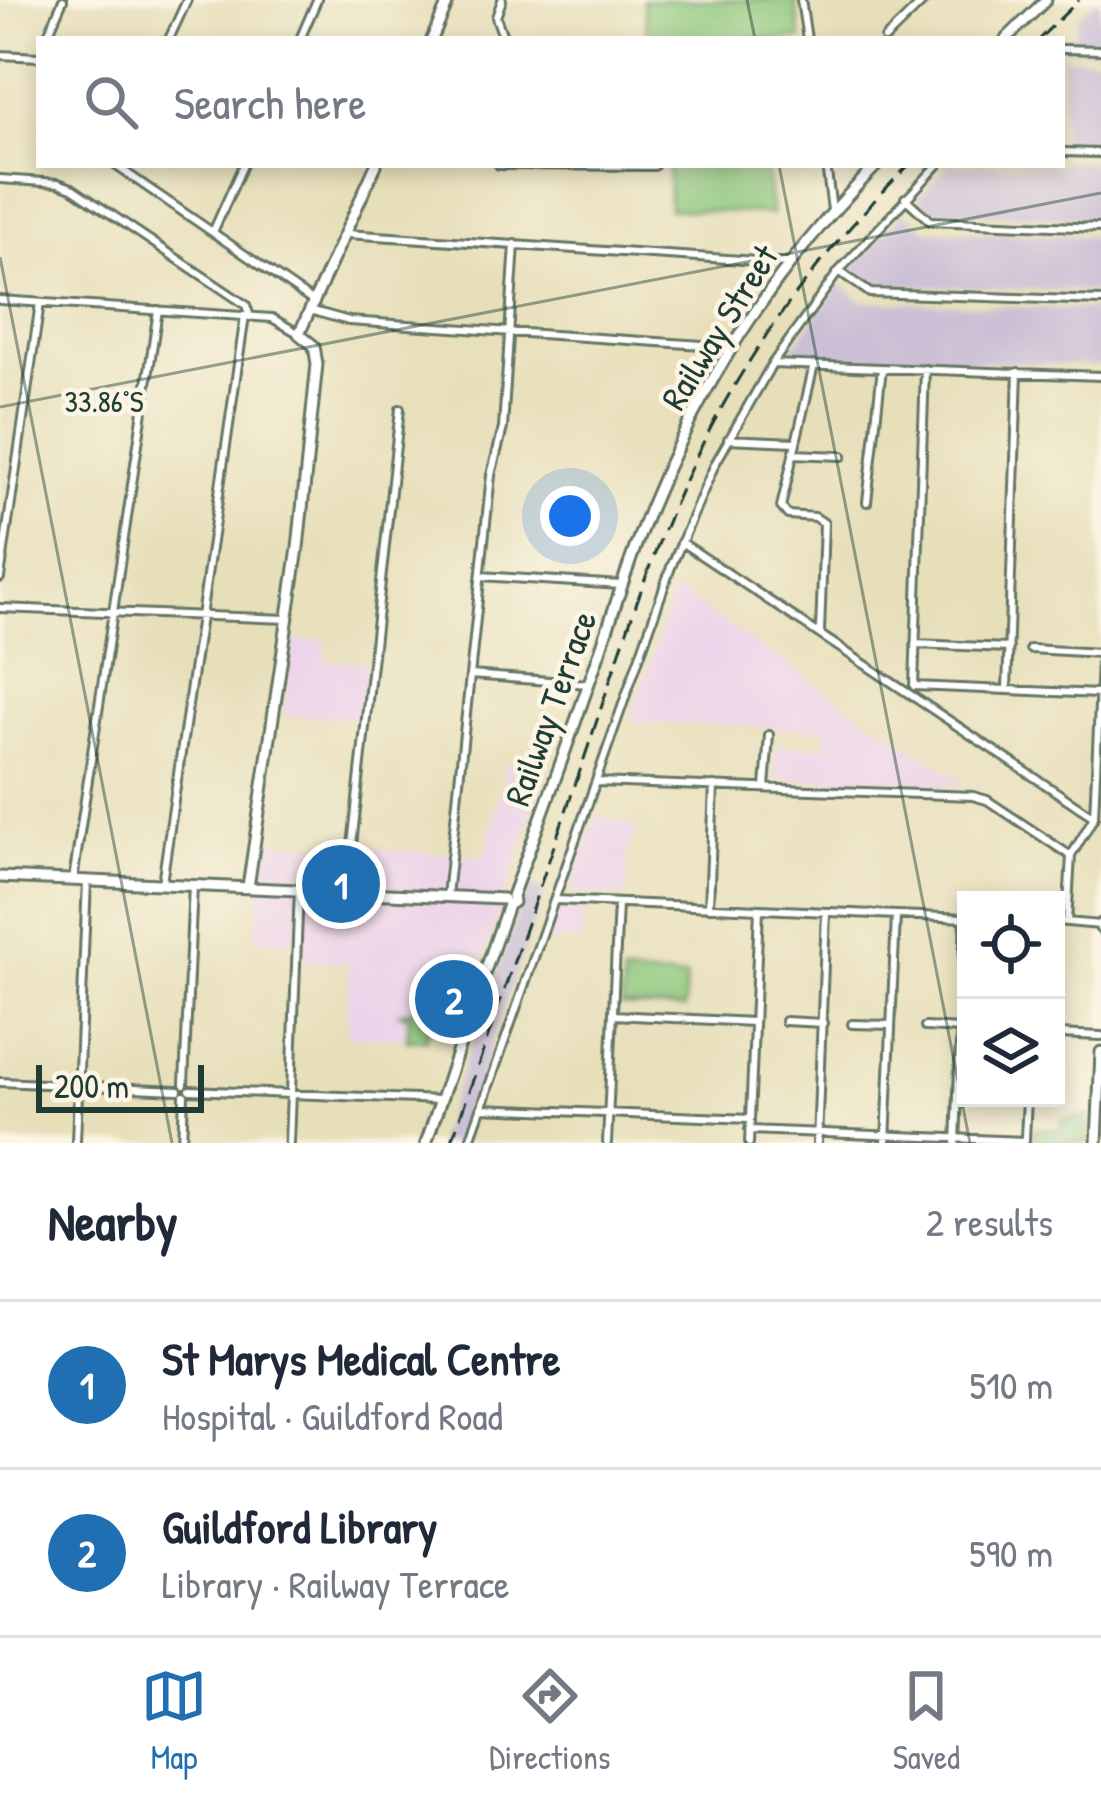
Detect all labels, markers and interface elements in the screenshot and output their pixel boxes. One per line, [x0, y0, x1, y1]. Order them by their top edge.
search box [36, 36, 1065, 168]
icon: search [78, 69, 144, 135]
text: Search here [174, 72, 366, 133]
street label: Railway Street [648, 234, 789, 419]
text: 33.86°S [65, 381, 144, 421]
your location [540, 486, 600, 546]
street label: Railway Terrace [492, 604, 607, 812]
pin: 1 [302, 839, 380, 929]
map controls [957, 891, 1065, 1107]
button: locate [957, 891, 1065, 999]
pin: 2 [415, 954, 493, 1044]
button: layers [957, 999, 1065, 1107]
scale bar [36, 1059, 204, 1112]
text: 200 m [54, 1064, 129, 1108]
text: Nearby [48, 1187, 178, 1256]
text: 2 results [926, 1195, 1053, 1248]
text: St Marys Medical Centre [162, 1328, 560, 1389]
text: 1 [80, 1358, 94, 1411]
text: 510 m [969, 1358, 1053, 1411]
text: Hospital · Guildford Road [162, 1389, 503, 1442]
text: Guildford Library [162, 1496, 437, 1557]
text: 2 [78, 1526, 96, 1579]
text: 590 m [969, 1526, 1053, 1579]
text: Library · Railway Terrace [162, 1557, 510, 1610]
tab: Map [141, 1663, 207, 1779]
tab: Directions [489, 1663, 611, 1779]
tab: Saved [893, 1663, 960, 1779]

